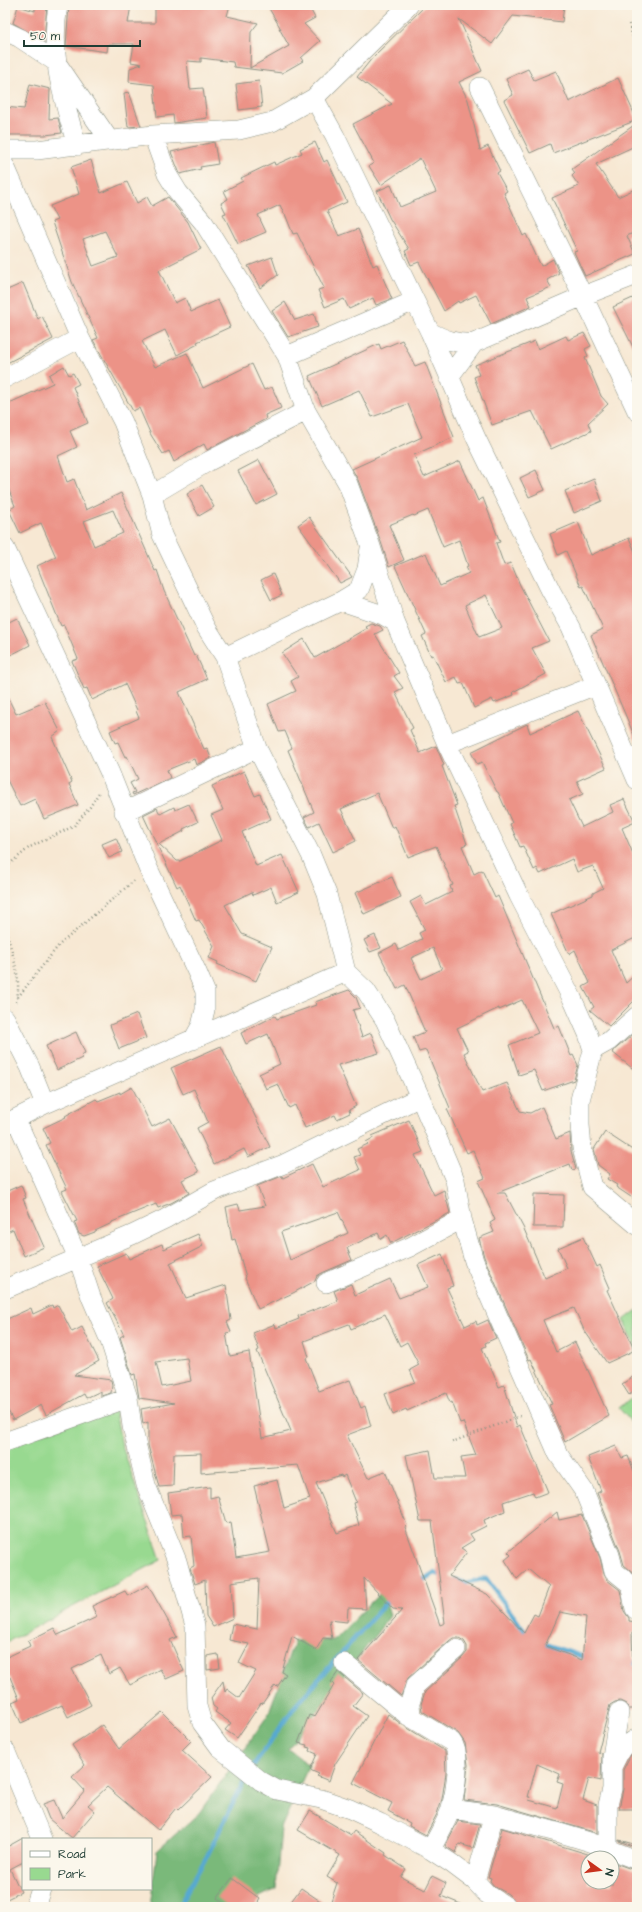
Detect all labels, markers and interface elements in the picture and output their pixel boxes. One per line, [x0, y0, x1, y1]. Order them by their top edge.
scale bar [24, 22, 140, 48]
text: 50 m [30, 28, 61, 45]
legend [22, 1838, 152, 1890]
text: Road [58, 1846, 86, 1863]
north arrow [580, 1850, 620, 1890]
text: Park [58, 1866, 86, 1883]
text: N [601, 1867, 617, 1878]

